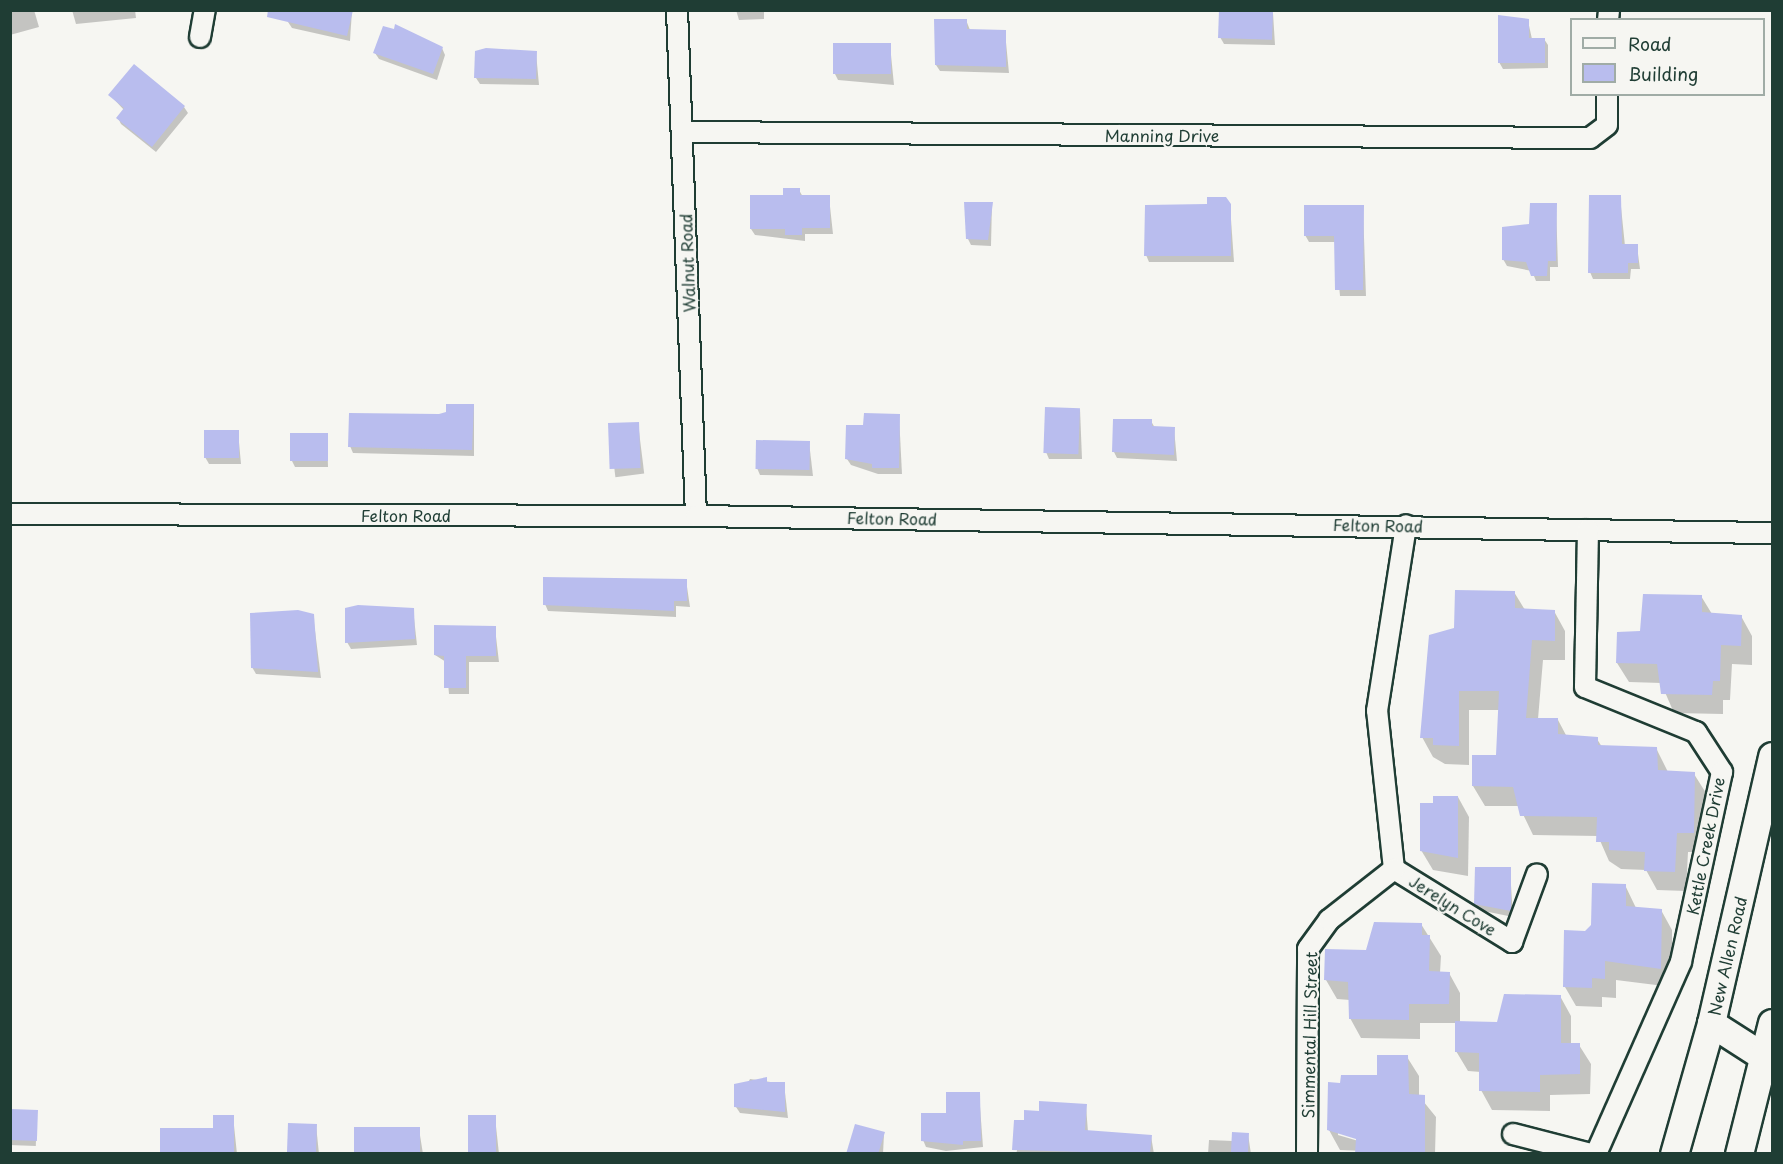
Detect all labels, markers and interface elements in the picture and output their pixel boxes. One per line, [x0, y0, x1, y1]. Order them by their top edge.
legend [1570, 18, 1765, 96]
text: Road [1628, 30, 1672, 57]
text: Building [1628, 60, 1698, 87]
street label: Manning Drive [1105, 125, 1219, 145]
street label: Walnut Road [676, 214, 698, 312]
street label: Felton Road [361, 505, 451, 525]
street label: Felton Road [847, 508, 937, 528]
street label: Felton Road [1333, 515, 1423, 535]
street label: Kettle Creek Drive [1682, 775, 1728, 917]
street label: Jerelyn Cove [1406, 870, 1500, 940]
street label: New Allen Road [1704, 894, 1750, 1018]
street label: Simmental Hill Street [1298, 951, 1320, 1119]

